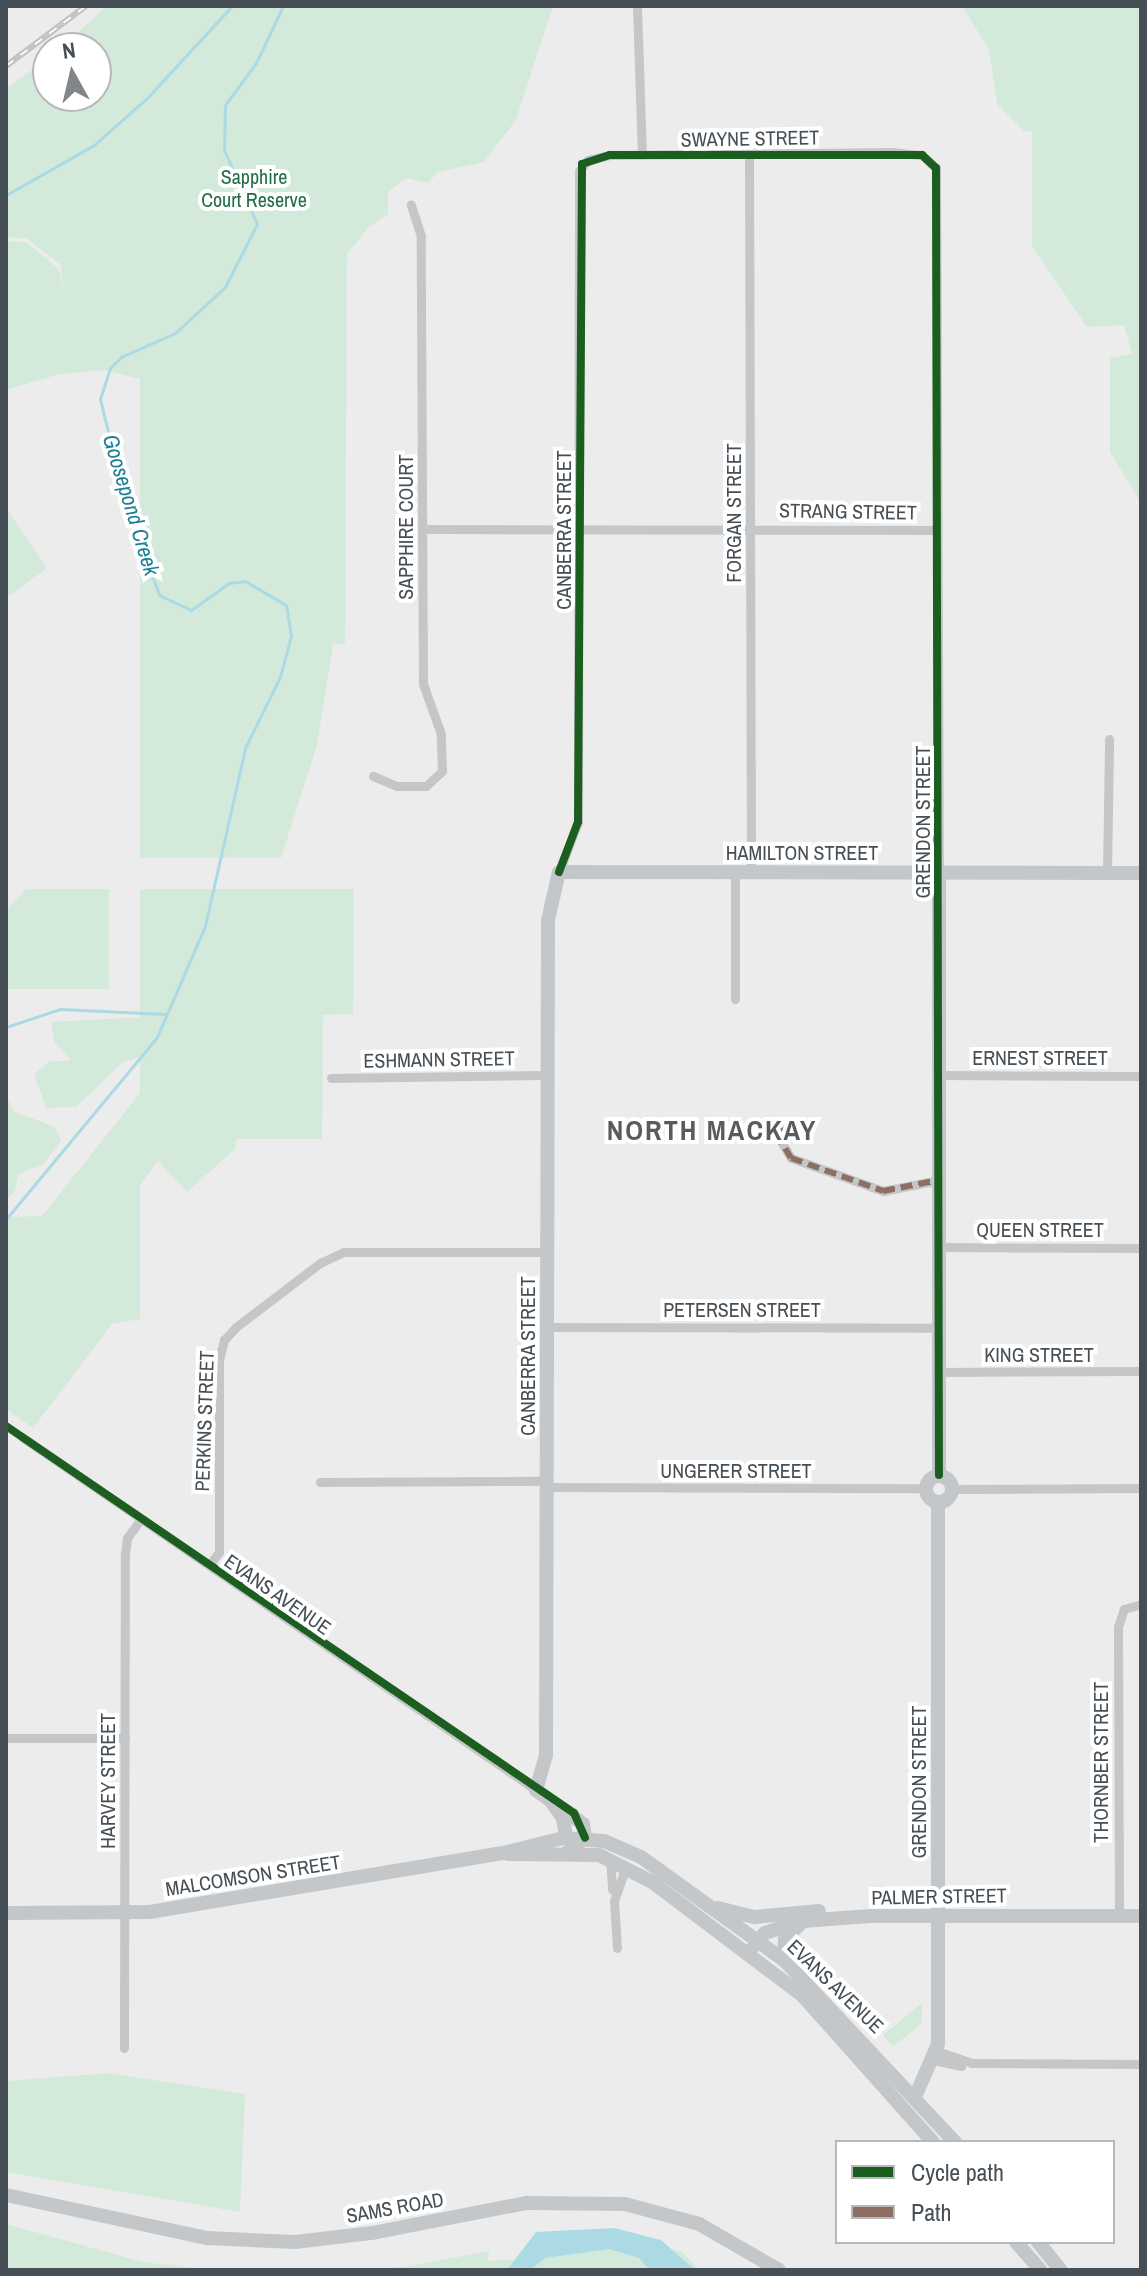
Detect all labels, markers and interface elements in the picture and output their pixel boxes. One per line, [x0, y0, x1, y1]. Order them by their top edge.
north arrow [32, 32, 112, 112]
text: N [60, 34, 77, 66]
street label: SWAYNE STREET [681, 125, 819, 151]
park label: Sapphire Court Reserve [201, 164, 307, 211]
water label: Goosepond Creek [97, 431, 165, 579]
street label: FORGAN STREET [721, 443, 745, 583]
street label: CANBERRA STREET [551, 450, 575, 610]
street label: SAPPHIRE COURT [393, 454, 417, 600]
street label: STRANG STREET [779, 498, 917, 524]
street label: GRENDON STREET [910, 745, 934, 899]
street label: HAMILTON STREET [726, 840, 878, 864]
street label: ERNEST STREET [972, 1045, 1108, 1069]
street label: ESHMANN STREET [363, 1046, 515, 1072]
district label: NORTH MACKAY [607, 1113, 817, 1147]
street label: QUEEN STREET [976, 1217, 1104, 1241]
street label: CANBERRA STREET [515, 1276, 539, 1436]
street label: PETERSEN STREET [663, 1297, 821, 1321]
street label: KING STREET [984, 1342, 1094, 1366]
street label: PERKINS STREET [190, 1350, 218, 1492]
street label: UNGERER STREET [660, 1458, 812, 1482]
street label: EVANS AVENUE [220, 1548, 336, 1640]
street label: THORNBER STREET [1088, 1681, 1112, 1843]
street label: GRENDON STREET [906, 1705, 930, 1859]
street label: HARVEY STREET [95, 1713, 119, 1849]
street label: MALCOMSON STREET [164, 1849, 342, 1901]
street label: PALMER STREET [871, 1883, 1007, 1909]
street label: EVANS AVENUE [783, 1934, 889, 2038]
legend [835, 2140, 1115, 2244]
text: Cycle path [911, 2156, 1004, 2188]
street label: SAMS ROAD [344, 2187, 446, 2227]
text: Path [911, 2196, 952, 2228]

